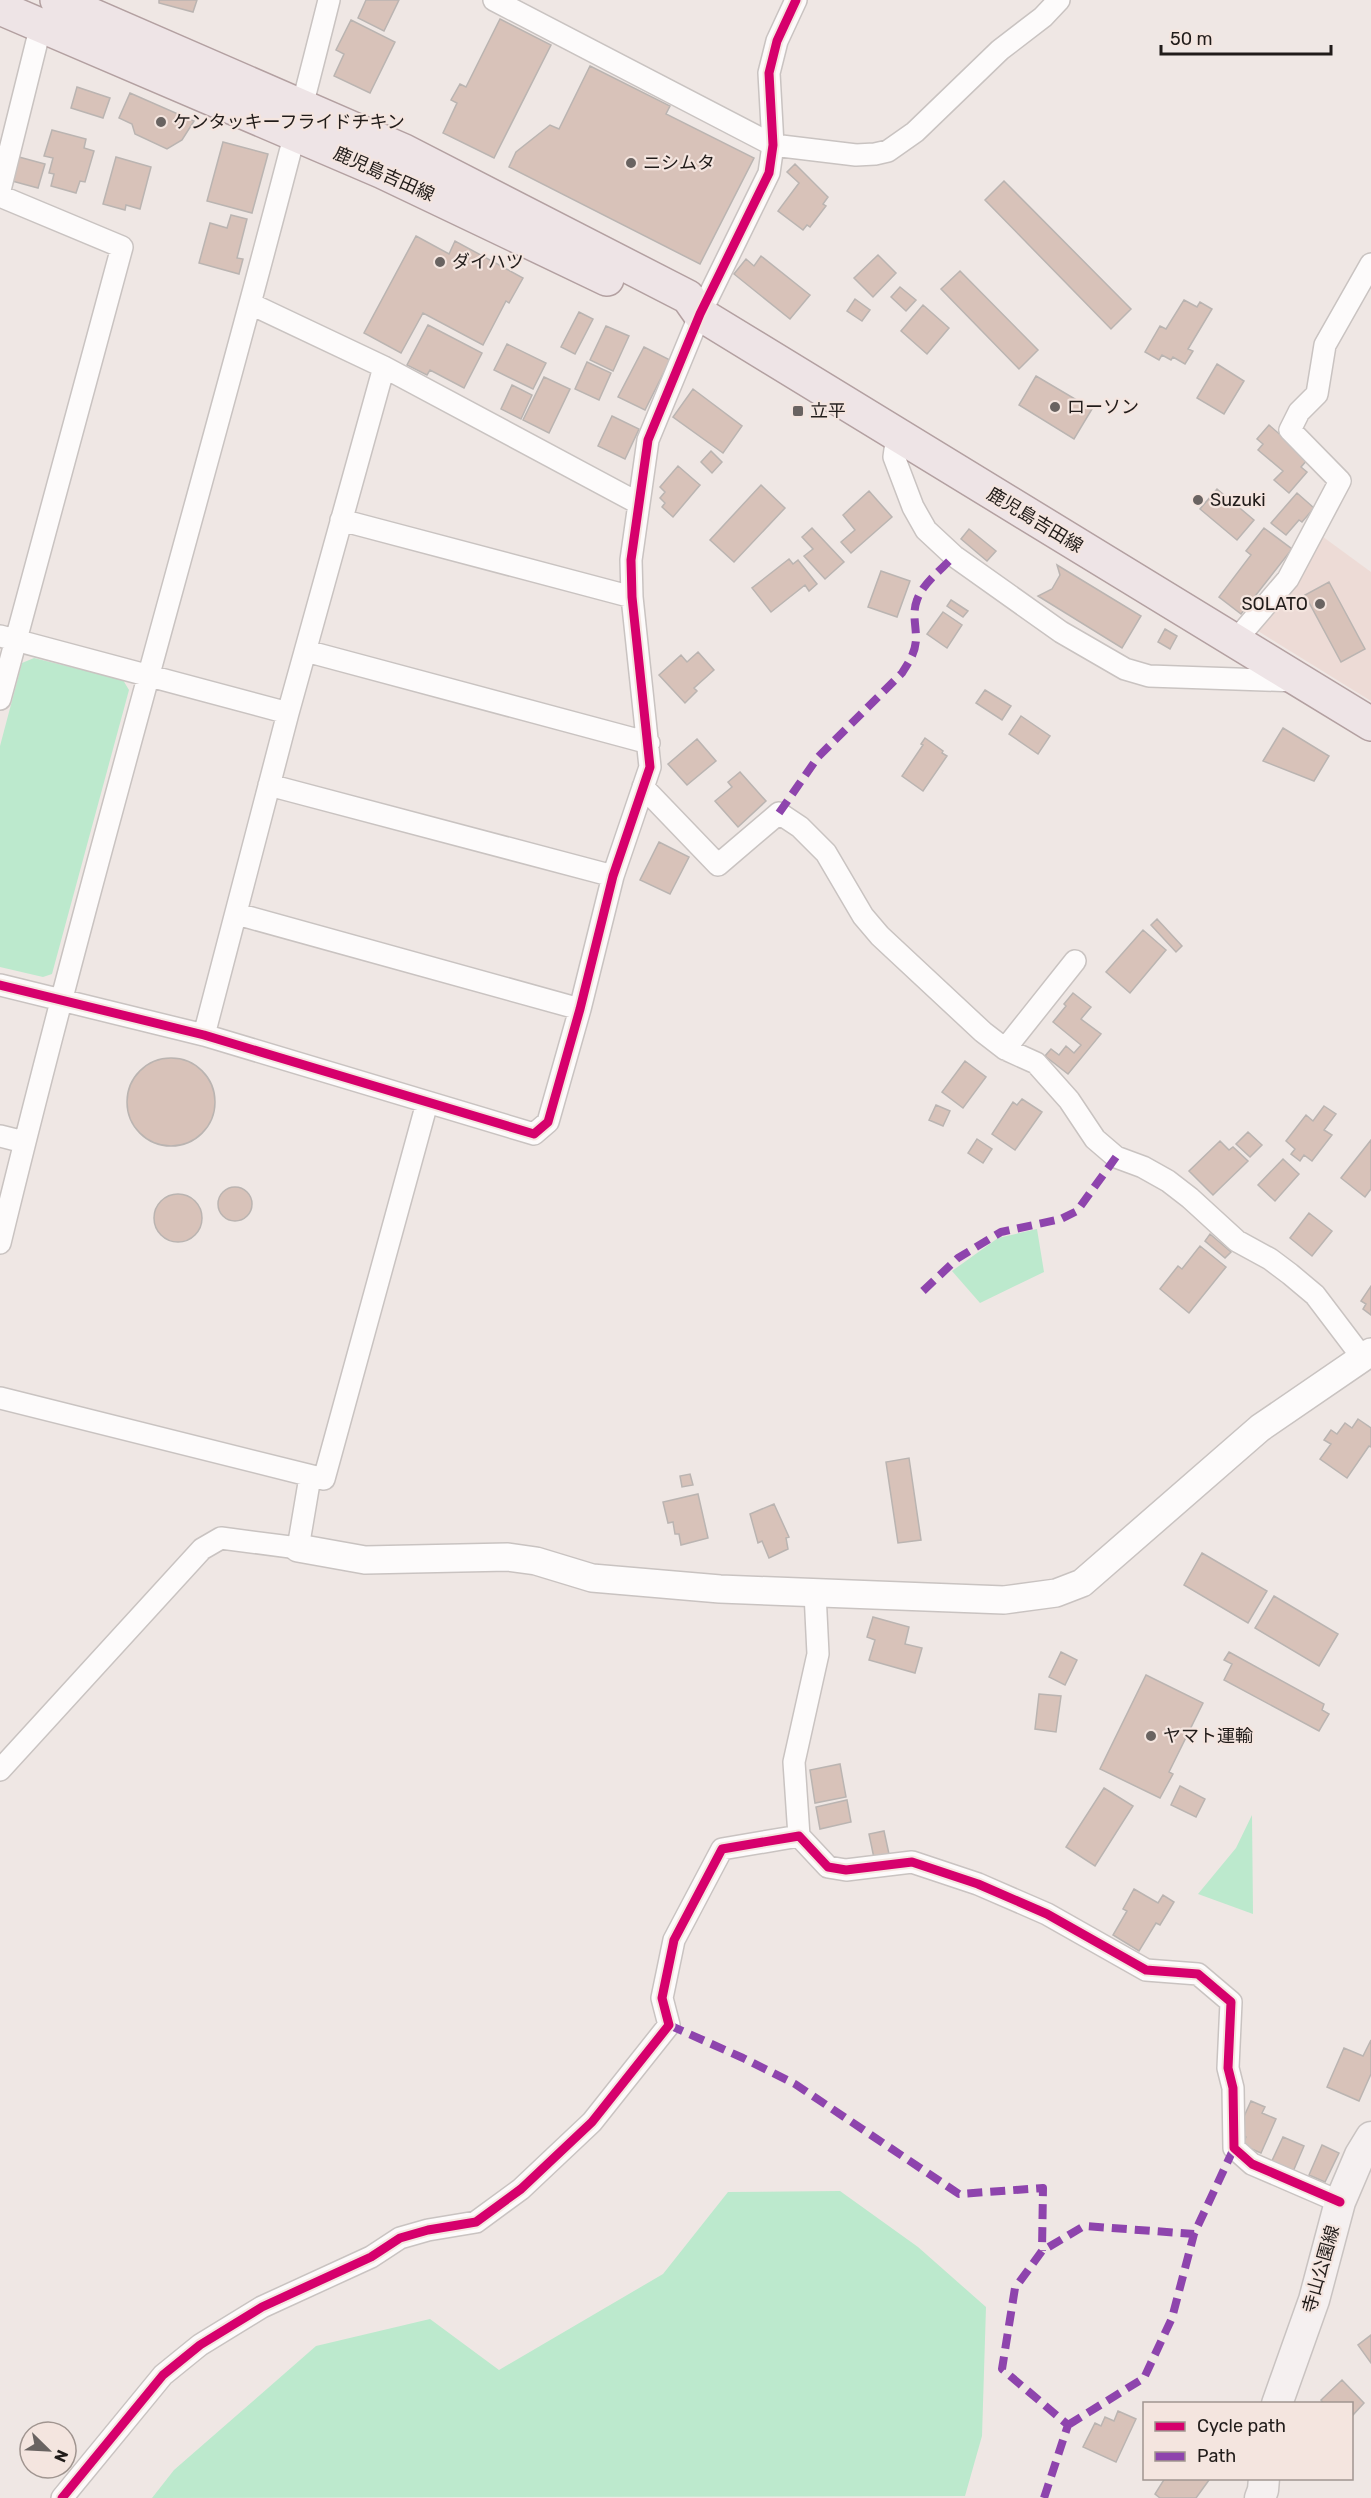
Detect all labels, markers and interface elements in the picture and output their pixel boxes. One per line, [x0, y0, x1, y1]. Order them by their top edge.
scale bar [1161, 18, 1330, 56]
text: 50 m [1170, 28, 1213, 50]
place label: ケンタッキーフライドチキン [173, 111, 405, 133]
marker: ケンタッキーフライドチキン [154, 115, 168, 129]
street label: 鹿児島吉田線 [330, 142, 438, 206]
place label: ニシムタ [643, 152, 715, 174]
marker: ニシムタ [624, 156, 638, 170]
place label: ダイハツ [452, 251, 524, 273]
marker: ダイハツ [433, 255, 447, 269]
place label: ローソン [1067, 396, 1139, 418]
place label: 立平 [810, 400, 846, 422]
marker: ローソン [1048, 400, 1062, 414]
marker: 立平 [791, 404, 805, 418]
street label: 鹿児島吉田線 [983, 483, 1087, 557]
place label: Suzuki [1210, 489, 1266, 511]
marker: Suzuki [1191, 493, 1205, 507]
place label: SOLATO [1241, 593, 1308, 615]
marker: SOLATO [1313, 597, 1327, 611]
place label: ヤマト運輸 [1163, 1725, 1253, 1747]
marker: ヤマト運輸 [1144, 1729, 1158, 1743]
street label: 寺山公園線 [1298, 2223, 1344, 2315]
legend [1143, 2402, 1353, 2480]
text: Cycle path [1197, 2415, 1286, 2437]
north arrow [18, 2420, 78, 2480]
text: Path [1197, 2445, 1236, 2467]
text: N [50, 2447, 72, 2465]

